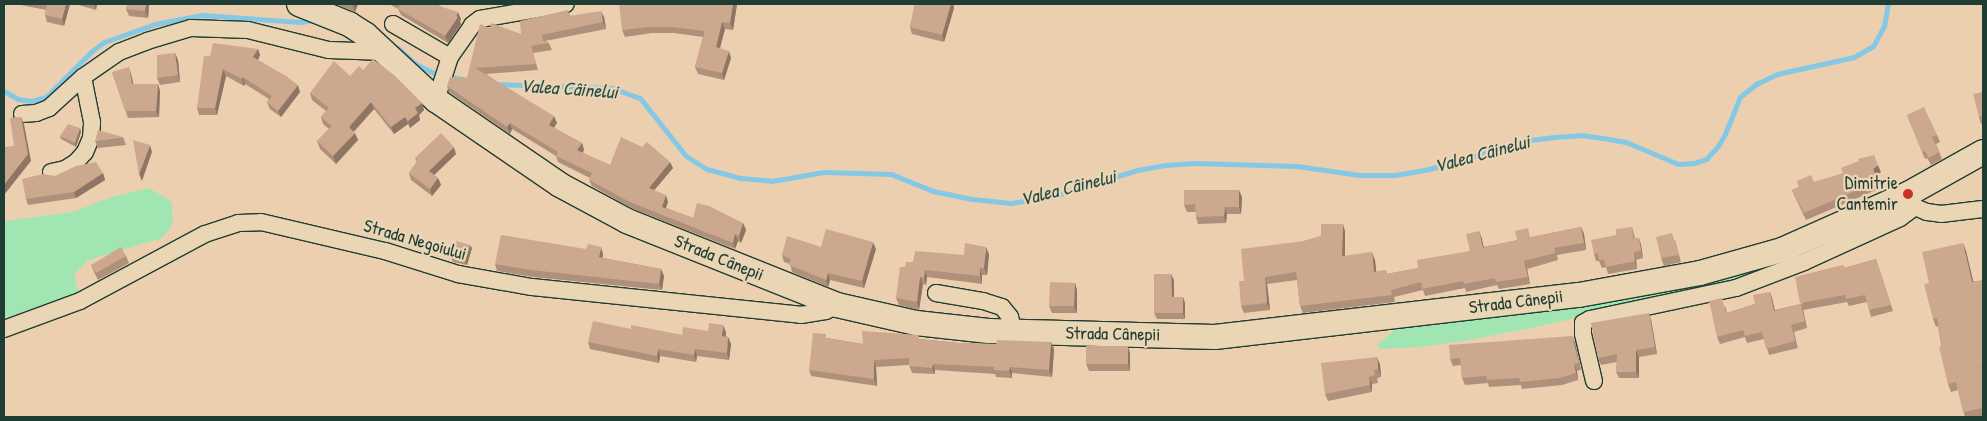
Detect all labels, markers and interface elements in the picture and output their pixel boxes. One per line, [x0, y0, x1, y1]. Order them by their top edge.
water label: Valea Câinelui [519, 74, 619, 104]
water label: Valea Câinelui [1432, 130, 1532, 178]
water label: Valea Câinelui [1018, 165, 1118, 211]
place label: Dimitrie Cantemir [1836, 173, 1898, 215]
marker: Dimitrie Cantemir [1902, 188, 1914, 200]
street label: Strada Negoiului [361, 215, 469, 265]
street label: Strada Cânepii [671, 230, 767, 286]
street label: Strada Cânepii [1468, 286, 1564, 318]
street label: Strada Cânepii [1065, 322, 1161, 346]

